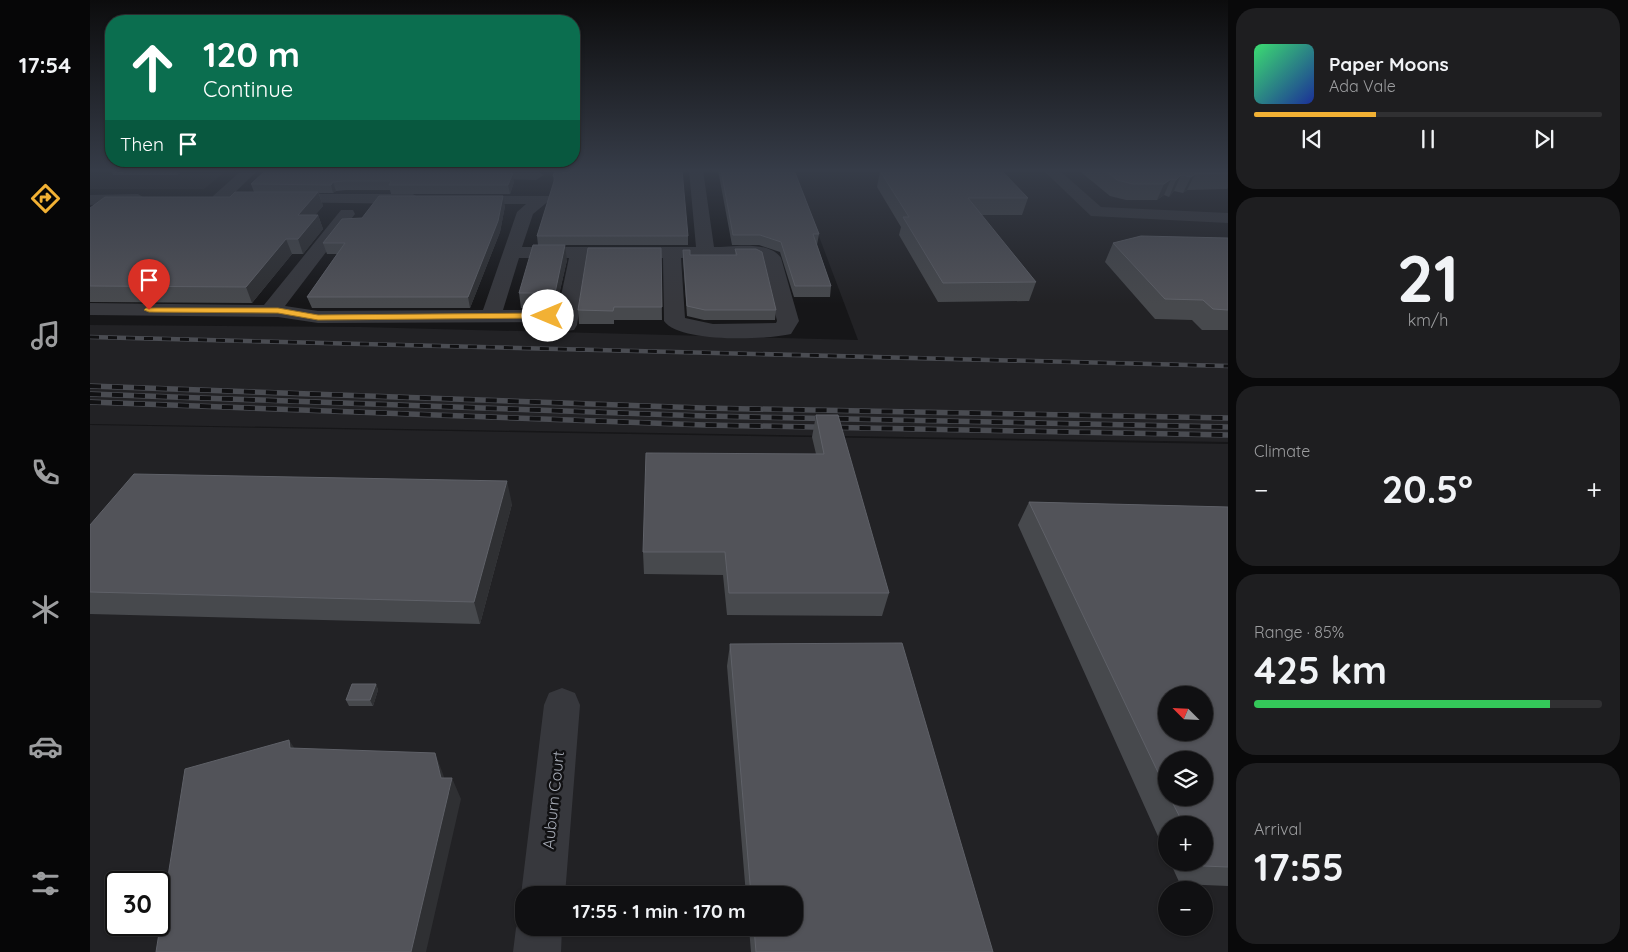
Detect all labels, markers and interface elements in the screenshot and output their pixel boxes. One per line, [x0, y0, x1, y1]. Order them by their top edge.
text: 120 m [203, 32, 300, 76]
icon: ahead [120, 35, 185, 100]
text: 17:54 [19, 51, 71, 79]
text: Paper Moons [1329, 52, 1449, 76]
text: Continue [203, 75, 293, 103]
text: Ada Vale [1329, 76, 1396, 96]
icon: previous [1298, 125, 1326, 153]
icon: pause [1414, 125, 1442, 153]
icon: next [1530, 125, 1558, 153]
icon: arrive [174, 130, 202, 158]
text: Then [120, 132, 164, 156]
icon: directions [28, 181, 63, 216]
text: 21 [1397, 237, 1459, 318]
pin [128, 259, 170, 310]
icon: arrive [135, 266, 163, 294]
position arrow [521, 289, 573, 341]
text: km/h [1408, 310, 1448, 330]
icon: music [28, 318, 63, 353]
text: Climate [1254, 441, 1310, 461]
icon: phone [28, 455, 63, 490]
text: 20.5° [1382, 465, 1473, 513]
text: − [1254, 472, 1269, 507]
text: + [1586, 472, 1602, 507]
icon: climate [28, 592, 63, 627]
text: Range · 85% [1254, 622, 1344, 642]
text: 425 km [1254, 646, 1387, 694]
north arrow [1158, 686, 1212, 741]
map controls [1158, 686, 1213, 936]
icon: car [28, 729, 63, 764]
street label: Auburn Court [538, 750, 568, 850]
button: layers [1158, 751, 1213, 806]
button: + [1158, 816, 1213, 871]
text: Arrival [1254, 819, 1302, 839]
text: 17:55 [1254, 843, 1344, 891]
icon: filters [28, 866, 63, 901]
speed limit sign: 30 [105, 871, 170, 936]
button: − [1158, 881, 1213, 936]
text: 17:55 · 1 min · 170 m [573, 899, 745, 923]

